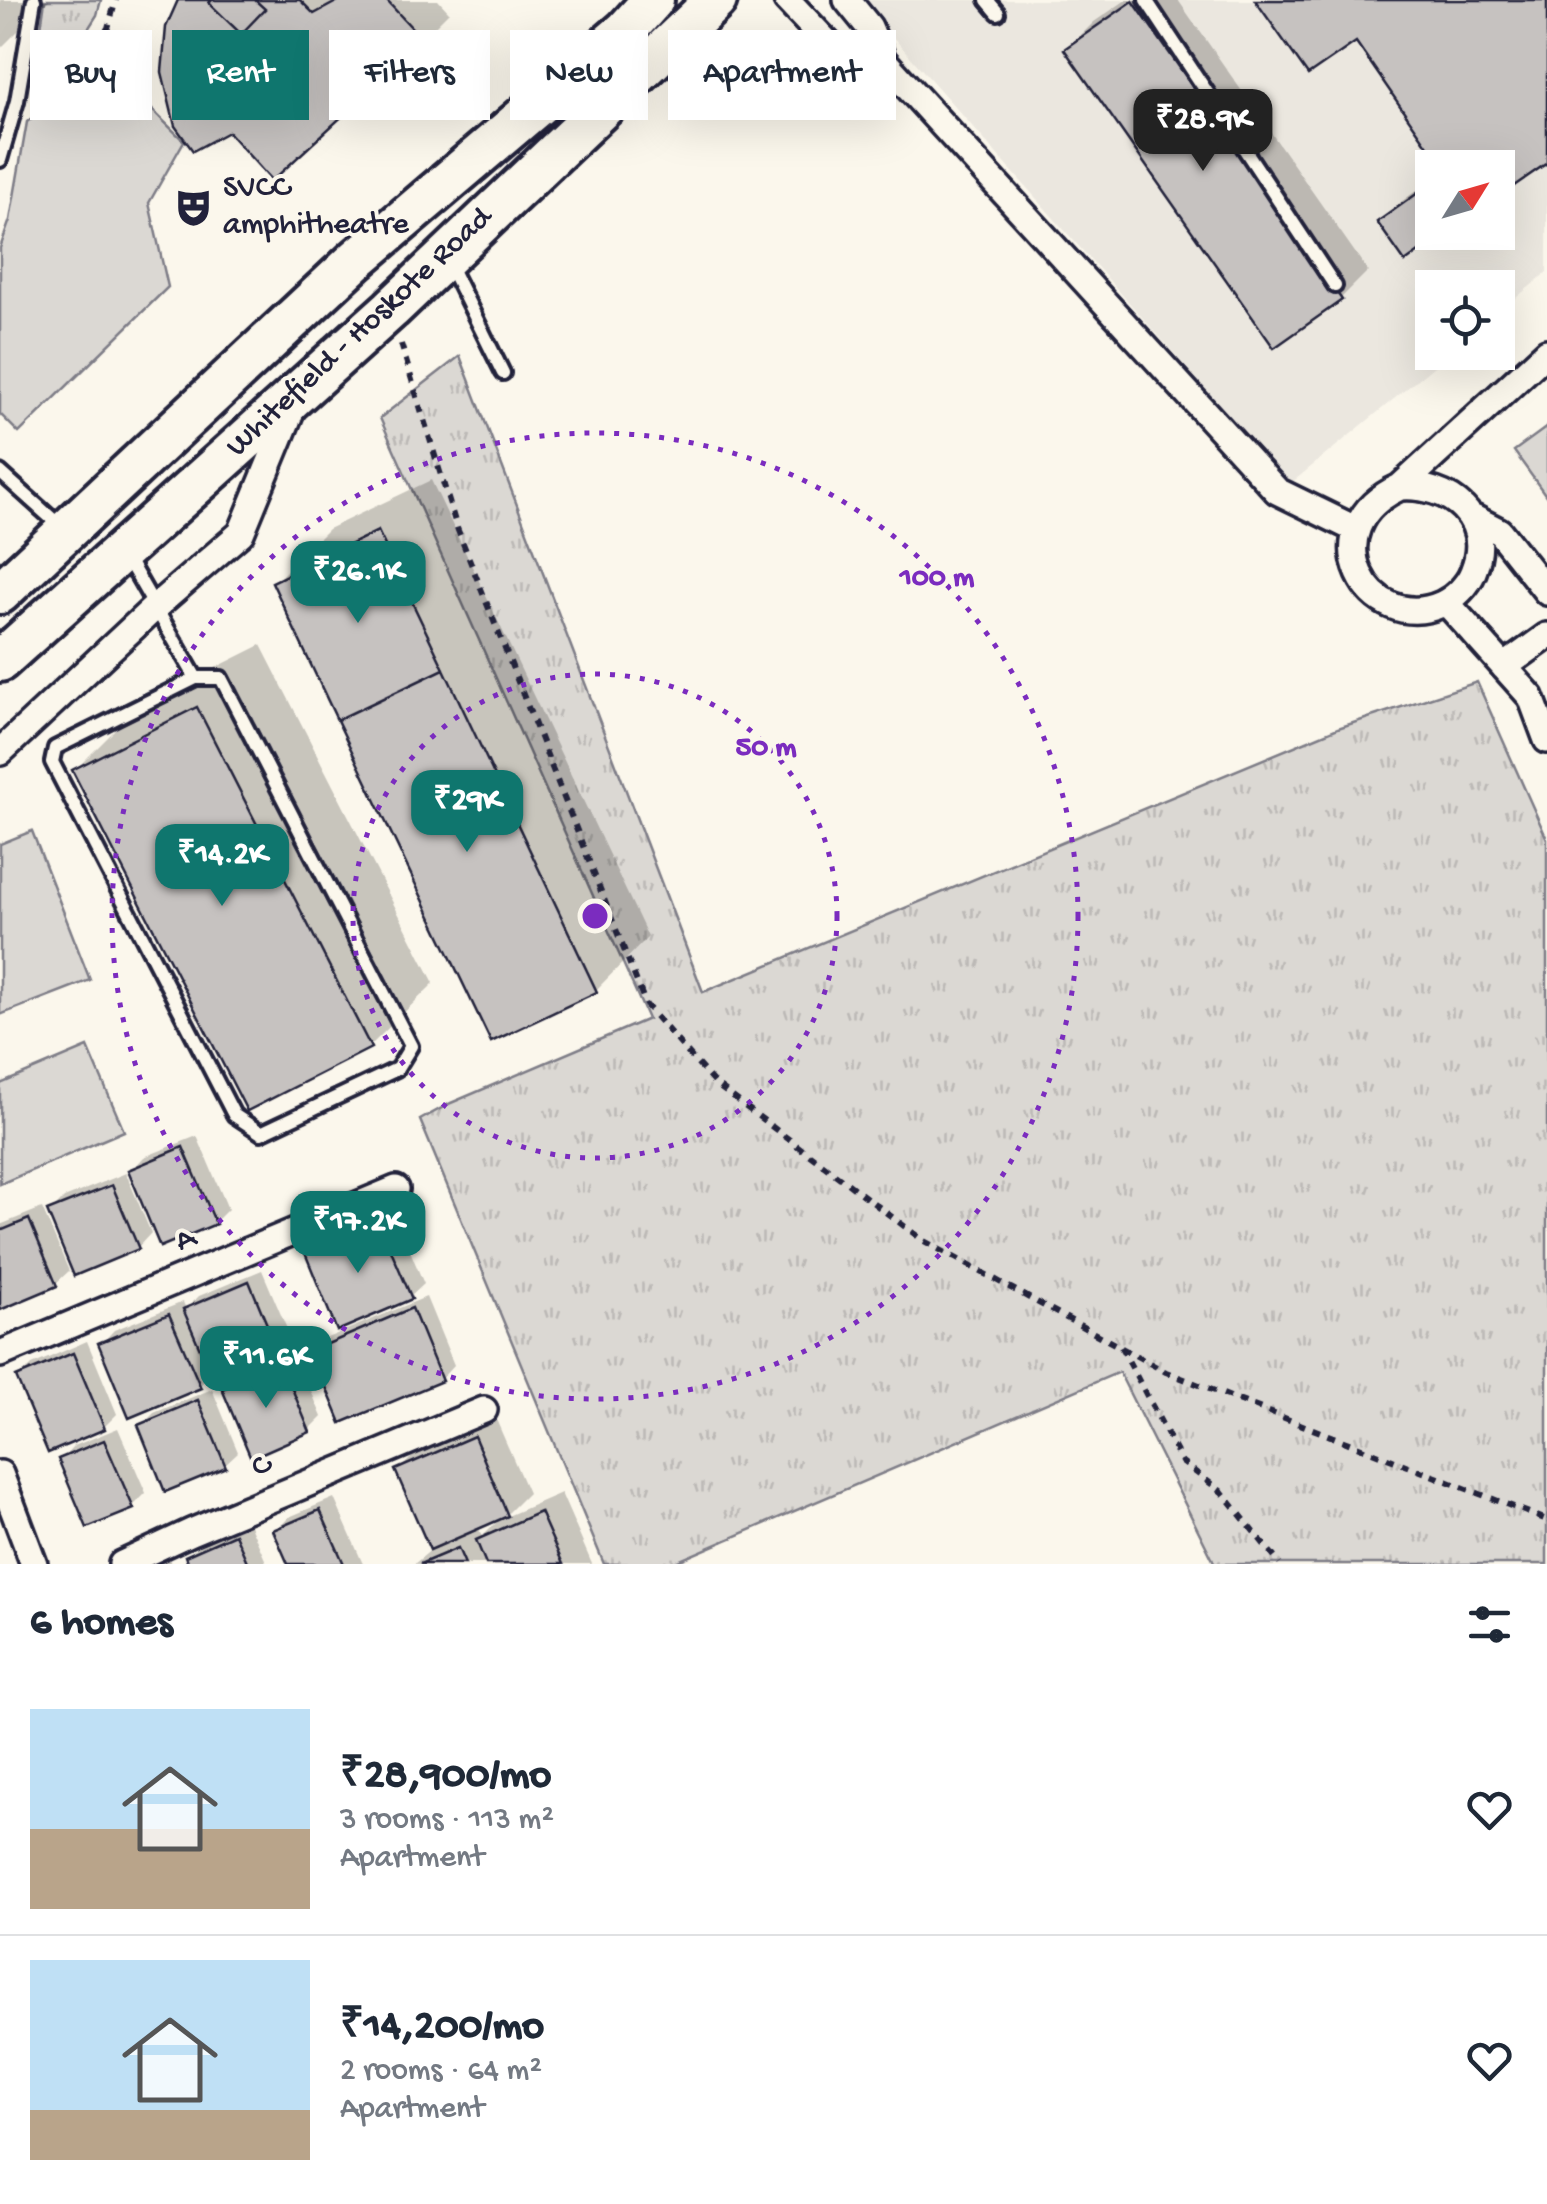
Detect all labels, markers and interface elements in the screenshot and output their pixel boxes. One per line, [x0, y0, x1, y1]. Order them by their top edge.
chip: Buy [30, 30, 152, 120]
chip: Rent [172, 30, 309, 120]
chip: Filters [329, 30, 490, 120]
chip: New [510, 30, 648, 120]
chip: Apartment [668, 30, 896, 120]
pin: ₹28.9K [1122, 89, 1284, 174]
text: ₹28.9K [1155, 102, 1251, 140]
north arrow [1415, 150, 1515, 250]
map controls [1415, 150, 1515, 370]
place label: SVCC amphitheatre [223, 170, 409, 245]
theatre icon: SVCC amphitheatre [172, 186, 214, 228]
street label: Whitefield - Hoskote Road [219, 198, 502, 466]
button: locate [1415, 270, 1515, 370]
pin: ₹26.1K [277, 541, 439, 626]
text: ₹26.1K [313, 554, 403, 592]
text: 100 m [899, 562, 975, 597]
text: 50 m [735, 732, 797, 767]
pin: ₹29K [408, 770, 526, 855]
text: ₹29K [433, 783, 501, 821]
pin: ₹14.2K [141, 824, 303, 909]
text: ₹14.2K [177, 837, 267, 875]
centre of rings [577, 898, 613, 934]
pin: ₹17.2K [277, 1191, 439, 1276]
text: ₹17.2K [312, 1204, 404, 1242]
street label: A [170, 1219, 204, 1262]
pin: ₹11.6K [185, 1326, 347, 1411]
text: ₹11.6K [222, 1339, 310, 1377]
street label: C [247, 1445, 280, 1488]
icon: filters [1462, 1597, 1517, 1652]
text: 6 homes [30, 1600, 173, 1649]
icon: home [110, 1749, 230, 1869]
text: ₹28,900/mo [340, 1753, 551, 1802]
icon: heart [1462, 1782, 1517, 1837]
text: 3 rooms · 113 m² [340, 1802, 554, 1840]
text: Apartment [340, 1840, 484, 1878]
icon: home [110, 2000, 230, 2120]
text: ₹14,200/mo [340, 2004, 544, 2053]
icon: heart [1462, 2033, 1517, 2088]
text: 2 rooms · 64 m² [340, 2053, 542, 2091]
text: Apartment [340, 2091, 484, 2129]

